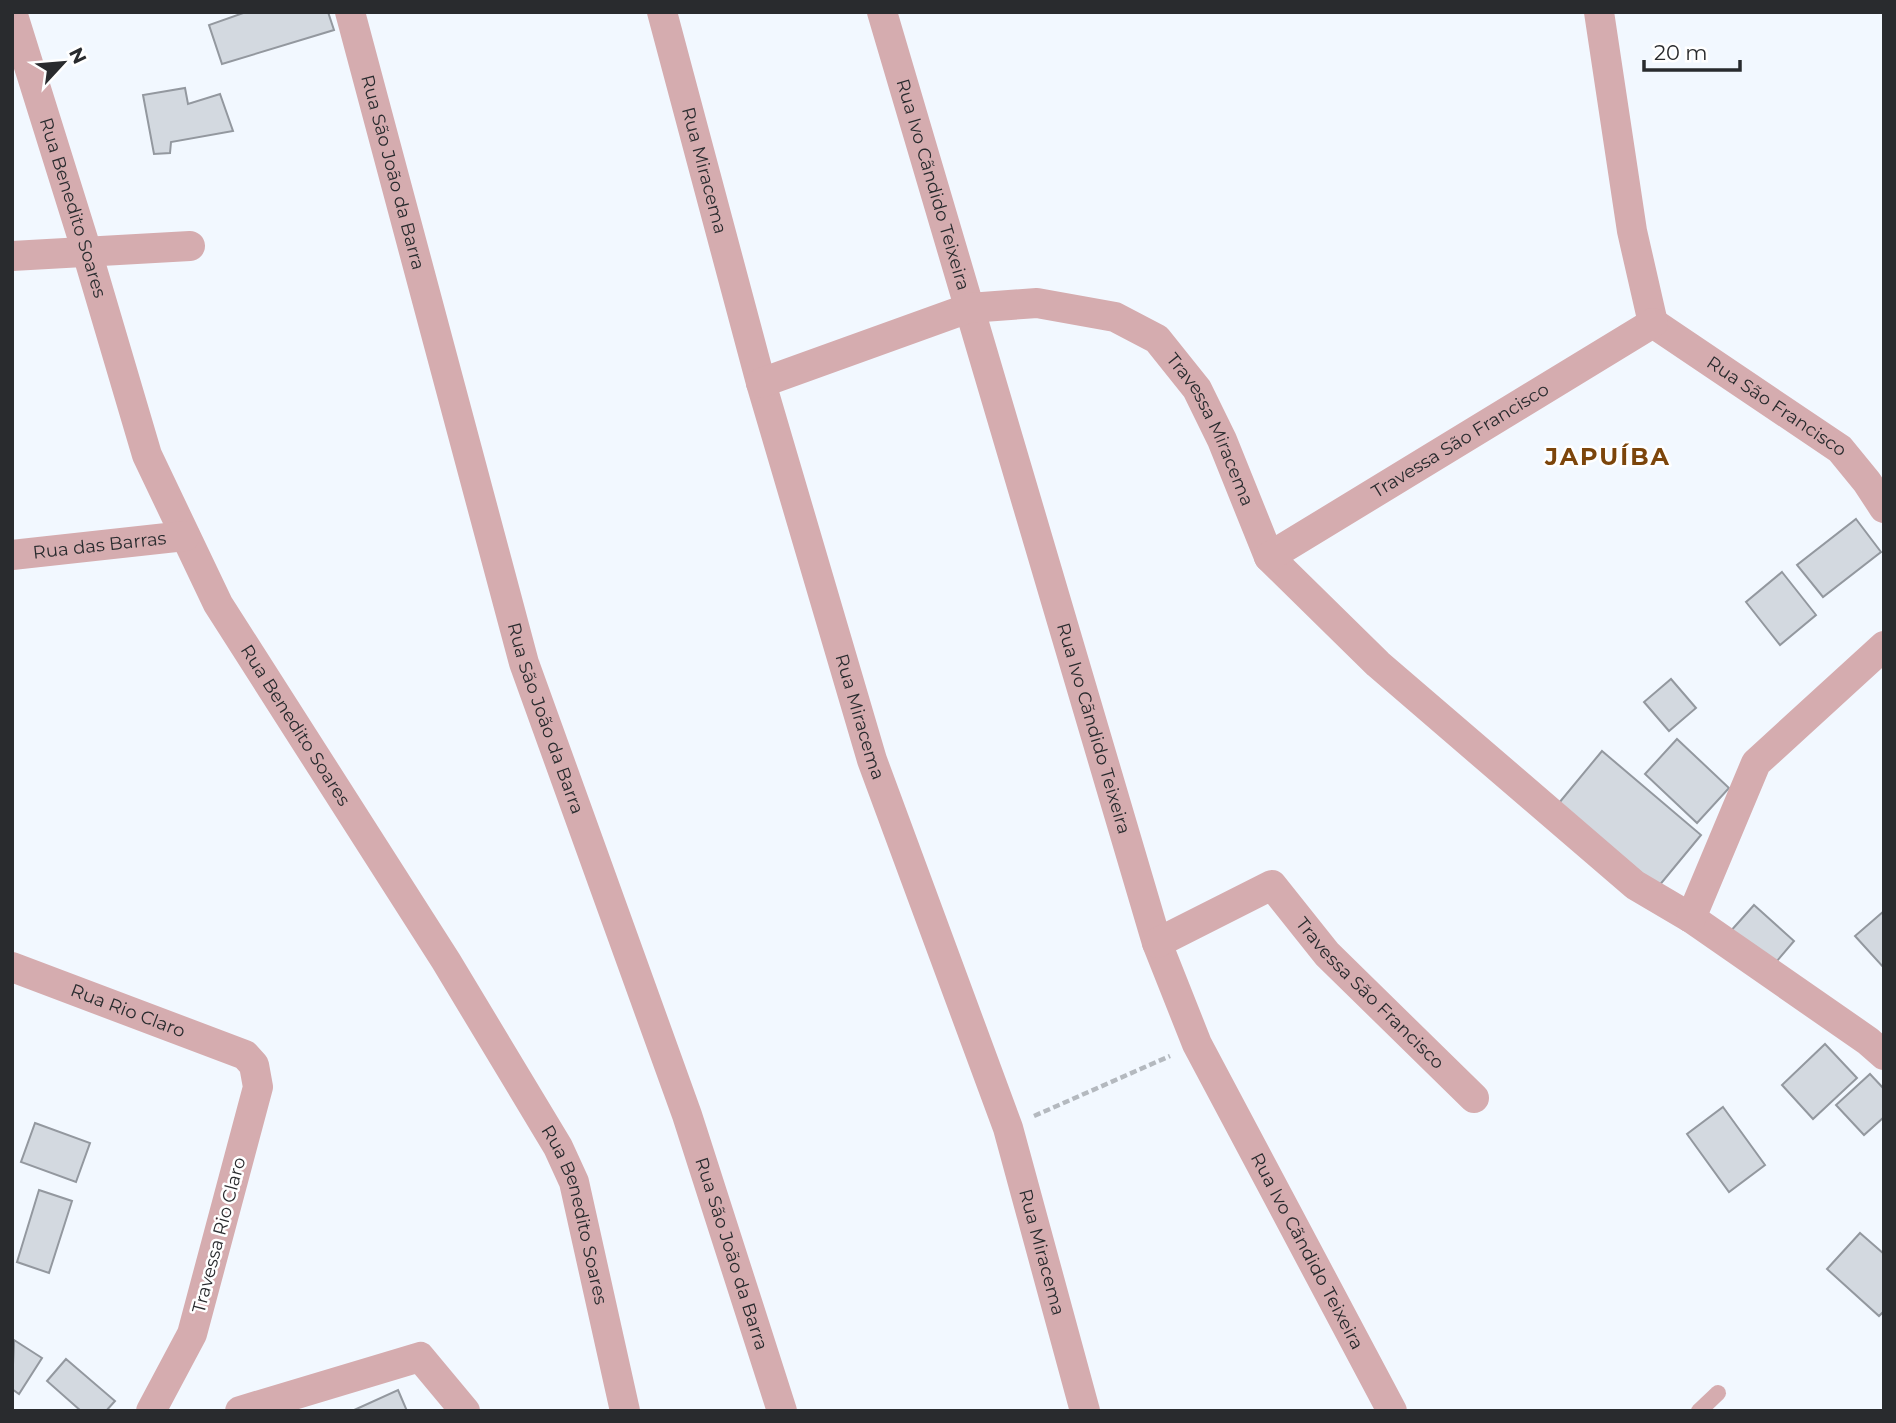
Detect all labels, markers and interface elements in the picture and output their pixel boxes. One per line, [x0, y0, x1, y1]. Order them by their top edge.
north arrow [28, 28, 98, 98]
scale bar [1644, 28, 1740, 72]
text: 20 m [1654, 40, 1708, 65]
text: N [64, 44, 92, 68]
street label: Rua São João da Barra [356, 72, 429, 272]
street label: Rua Ivo Cãndido Teixeira [891, 76, 975, 293]
street label: Rua Miracema [677, 105, 732, 236]
street label: Rua Benedito Soares [35, 115, 111, 301]
street label: Travessa Miracema [1162, 349, 1258, 509]
street label: Rua São Francisco [1703, 351, 1851, 461]
street label: Travessa São Francisco [1368, 378, 1553, 503]
district label: JAPUÍBA [1544, 442, 1671, 471]
street label: Rua das Barras [32, 527, 167, 564]
street label: Rua São João da Barra [503, 620, 589, 817]
street label: Rua Ivo Cãndido Teixeira [1052, 620, 1135, 837]
street label: Rua Benedito Soares [236, 640, 355, 810]
street label: Rua Miracema [830, 651, 889, 783]
street label: Travessa São Francisco [1291, 913, 1449, 1074]
street label: Rua Rio Claro [68, 979, 188, 1042]
street label: Rua Benedito Soares [536, 1121, 612, 1307]
street label: Rua Ivo Cãndido Teixeira [1246, 1149, 1368, 1353]
street label: Travessa Rio Claro [188, 1155, 250, 1315]
street label: Rua São João da Barra [690, 1155, 773, 1353]
street label: Rua Miracema [1014, 1186, 1069, 1318]

